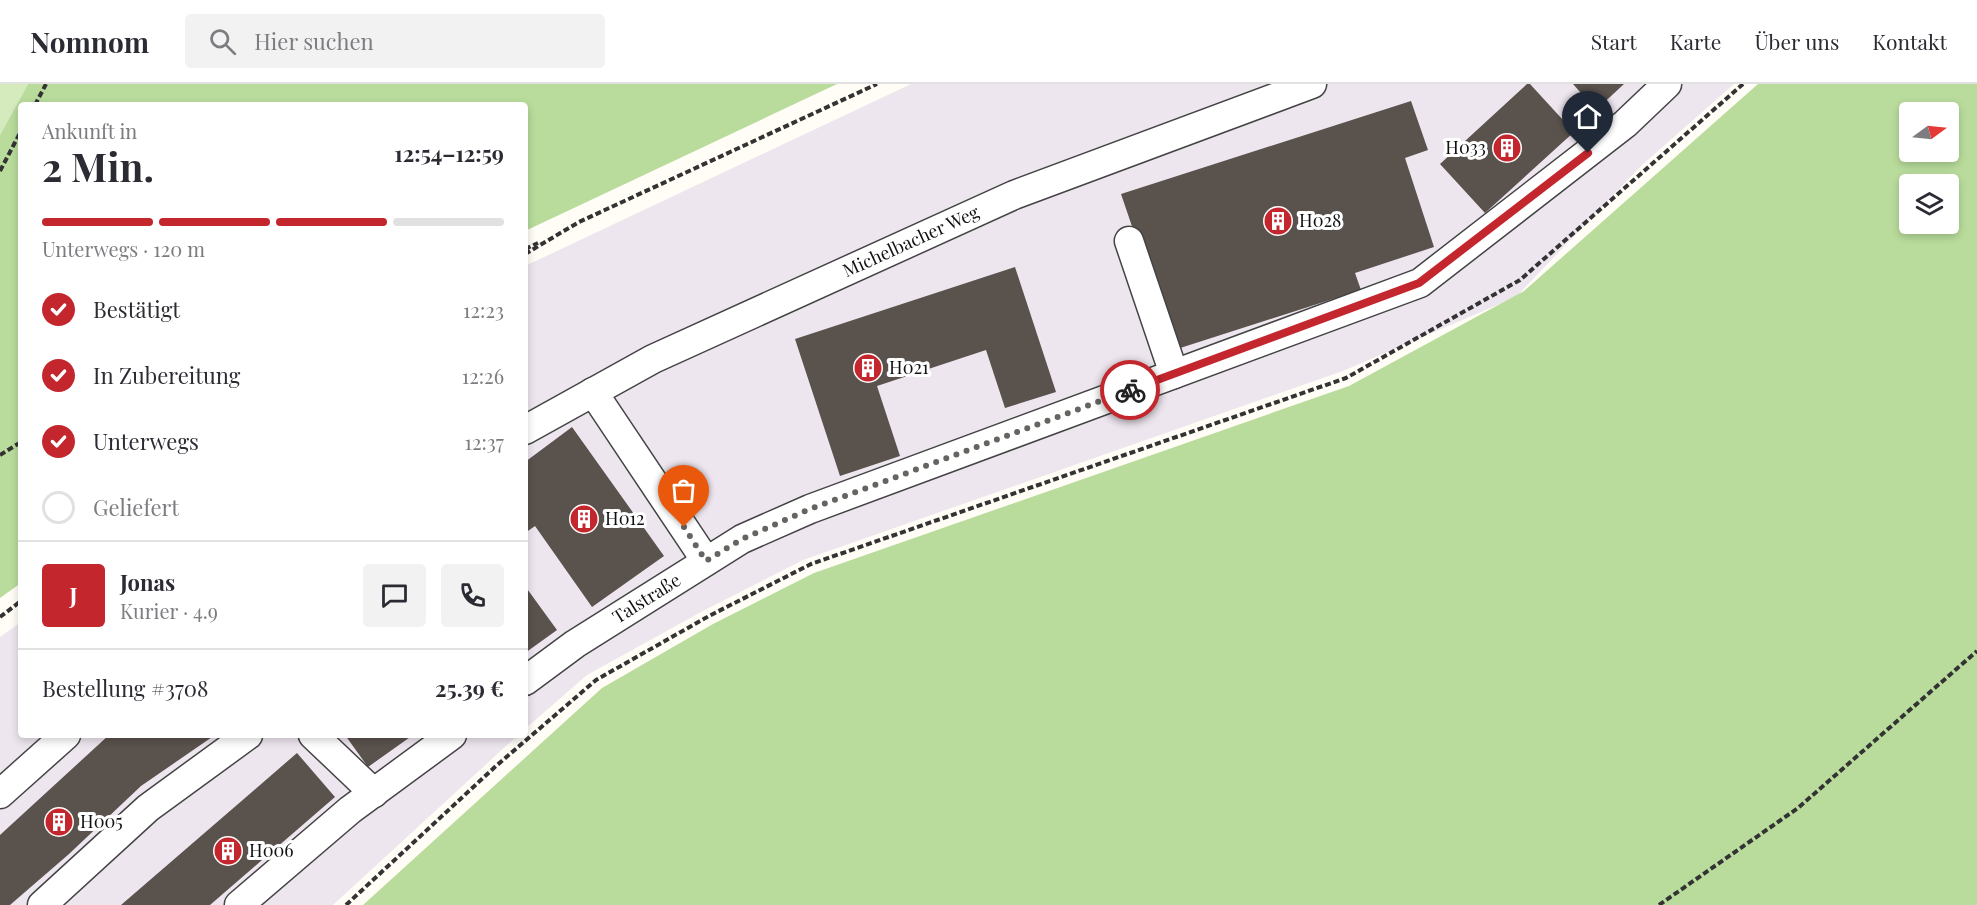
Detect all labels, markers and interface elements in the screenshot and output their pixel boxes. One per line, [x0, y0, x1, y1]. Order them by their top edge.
search box [185, 14, 605, 68]
text: Nomnom [30, 23, 149, 60]
icon: search [206, 25, 239, 58]
text: Hier suchen [254, 26, 374, 56]
text: Start [1591, 27, 1637, 55]
text: Karte [1670, 27, 1721, 55]
text: Über uns [1754, 27, 1839, 55]
text: Kontakt [1872, 27, 1947, 55]
pin [1562, 91, 1613, 153]
icon: home [1571, 100, 1604, 133]
north arrow [1899, 102, 1959, 162]
map controls [1899, 102, 1959, 234]
text: Ankunft in [42, 117, 137, 144]
building icon: H033 [1491, 132, 1523, 164]
place label: H033 [1445, 135, 1486, 159]
text: 12:54–12:59 [394, 138, 504, 168]
text: 2 Min. [42, 140, 154, 192]
button: layers [1899, 174, 1959, 234]
street label: Michelbacher Weg [839, 199, 983, 282]
building icon: H028 [1262, 205, 1294, 237]
place label: H028 [1299, 208, 1341, 232]
text: Unterwegs · 120 m [42, 235, 205, 262]
icon: check [42, 293, 75, 326]
text: Bestätigt [93, 294, 180, 324]
text: 12:23 [463, 296, 504, 323]
building icon: H021 [852, 352, 884, 384]
place label: H021 [889, 355, 929, 379]
icon: check [42, 359, 75, 392]
text: In Zubereitung [93, 360, 240, 390]
courier [1100, 360, 1160, 420]
text: 12:26 [462, 362, 504, 389]
icon: bike [1114, 374, 1147, 407]
icon: check [42, 425, 75, 458]
text: Unterwegs [93, 426, 199, 456]
text: 12:37 [465, 428, 504, 455]
pin [658, 465, 709, 527]
icon: bag [667, 474, 700, 507]
text: Geliefert [93, 492, 179, 522]
building icon: H012 [568, 503, 600, 535]
place label: H012 [605, 506, 645, 530]
button: chat [363, 564, 426, 627]
button: phone [441, 564, 504, 627]
text: Jonas [120, 567, 175, 597]
street label: Talstraße [608, 568, 685, 628]
text: J [69, 580, 78, 610]
text: Kurier · 4.9 [120, 597, 218, 624]
text: Bestellung #3708 [42, 673, 208, 703]
text: 25.39 € [435, 673, 504, 703]
building icon: H005 [43, 806, 75, 838]
place label: H005 [80, 809, 123, 833]
building icon: H006 [212, 835, 244, 867]
place label: H006 [249, 838, 294, 862]

